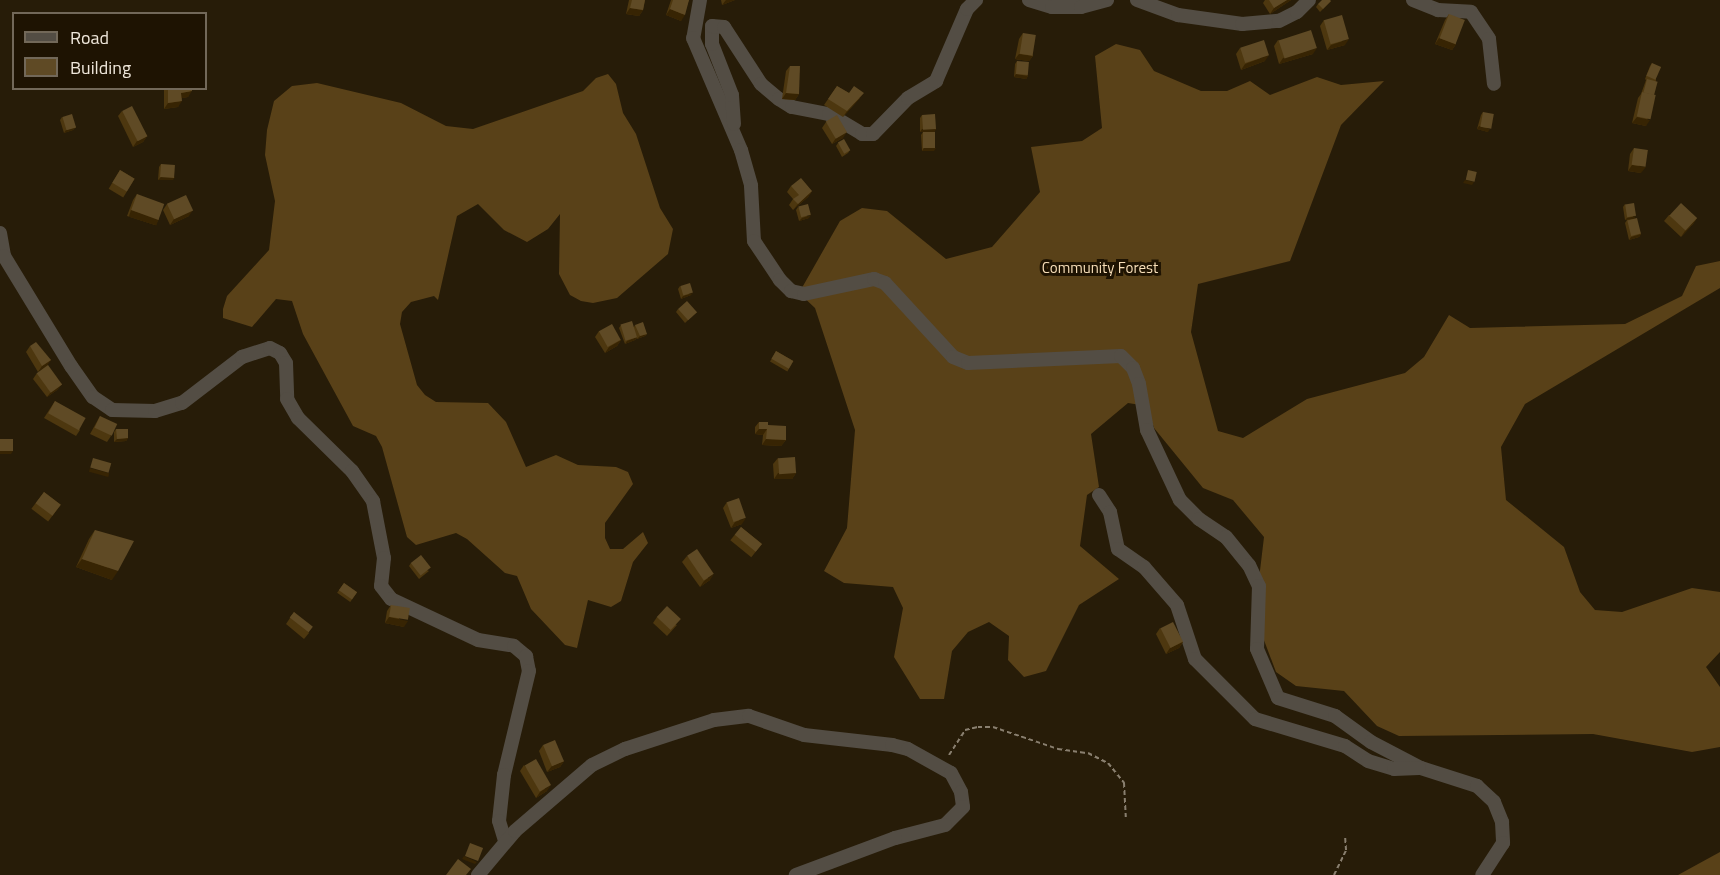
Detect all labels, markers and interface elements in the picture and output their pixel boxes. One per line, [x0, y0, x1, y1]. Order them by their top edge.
legend [12, 12, 207, 90]
text: Road [70, 24, 109, 51]
text: Building [70, 54, 131, 81]
park label: Community Forest [1042, 259, 1158, 277]

